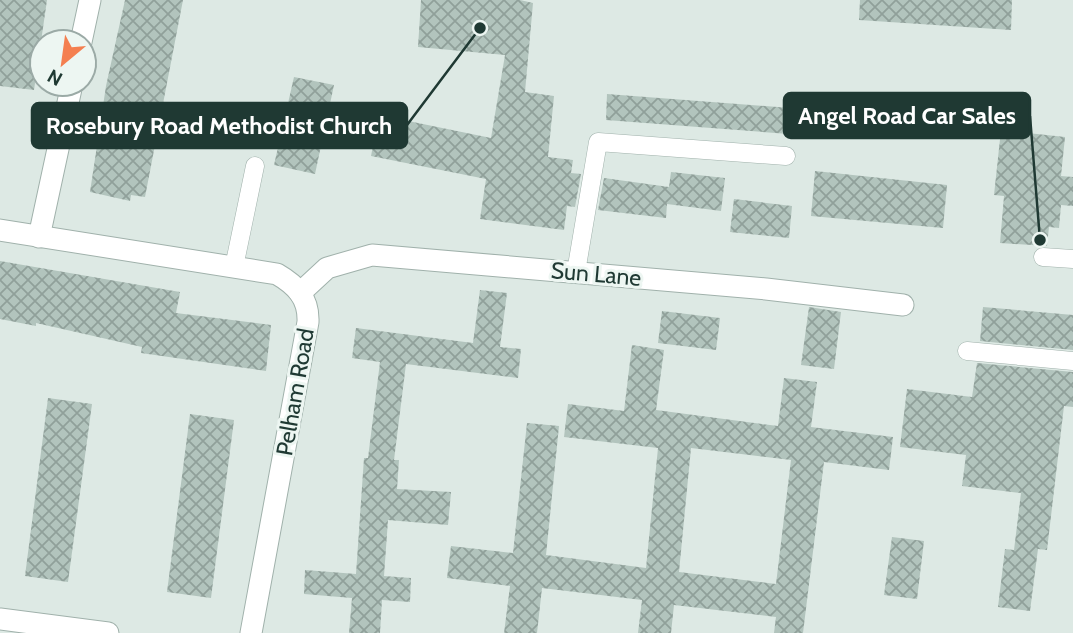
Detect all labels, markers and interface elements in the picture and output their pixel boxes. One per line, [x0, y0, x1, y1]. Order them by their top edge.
north arrow [28, 28, 98, 98]
text: N [44, 64, 66, 91]
callout: Angel Road Car Sales [784, 93, 1030, 138]
text: Angel Road Car Sales [798, 101, 1016, 130]
callout: Rosebury Road Methodist Church [32, 103, 407, 148]
text: Rosebury Road Methodist Church [46, 111, 392, 140]
street label: Sun Lane [550, 256, 643, 292]
street label: Pelham Road [270, 326, 320, 458]

